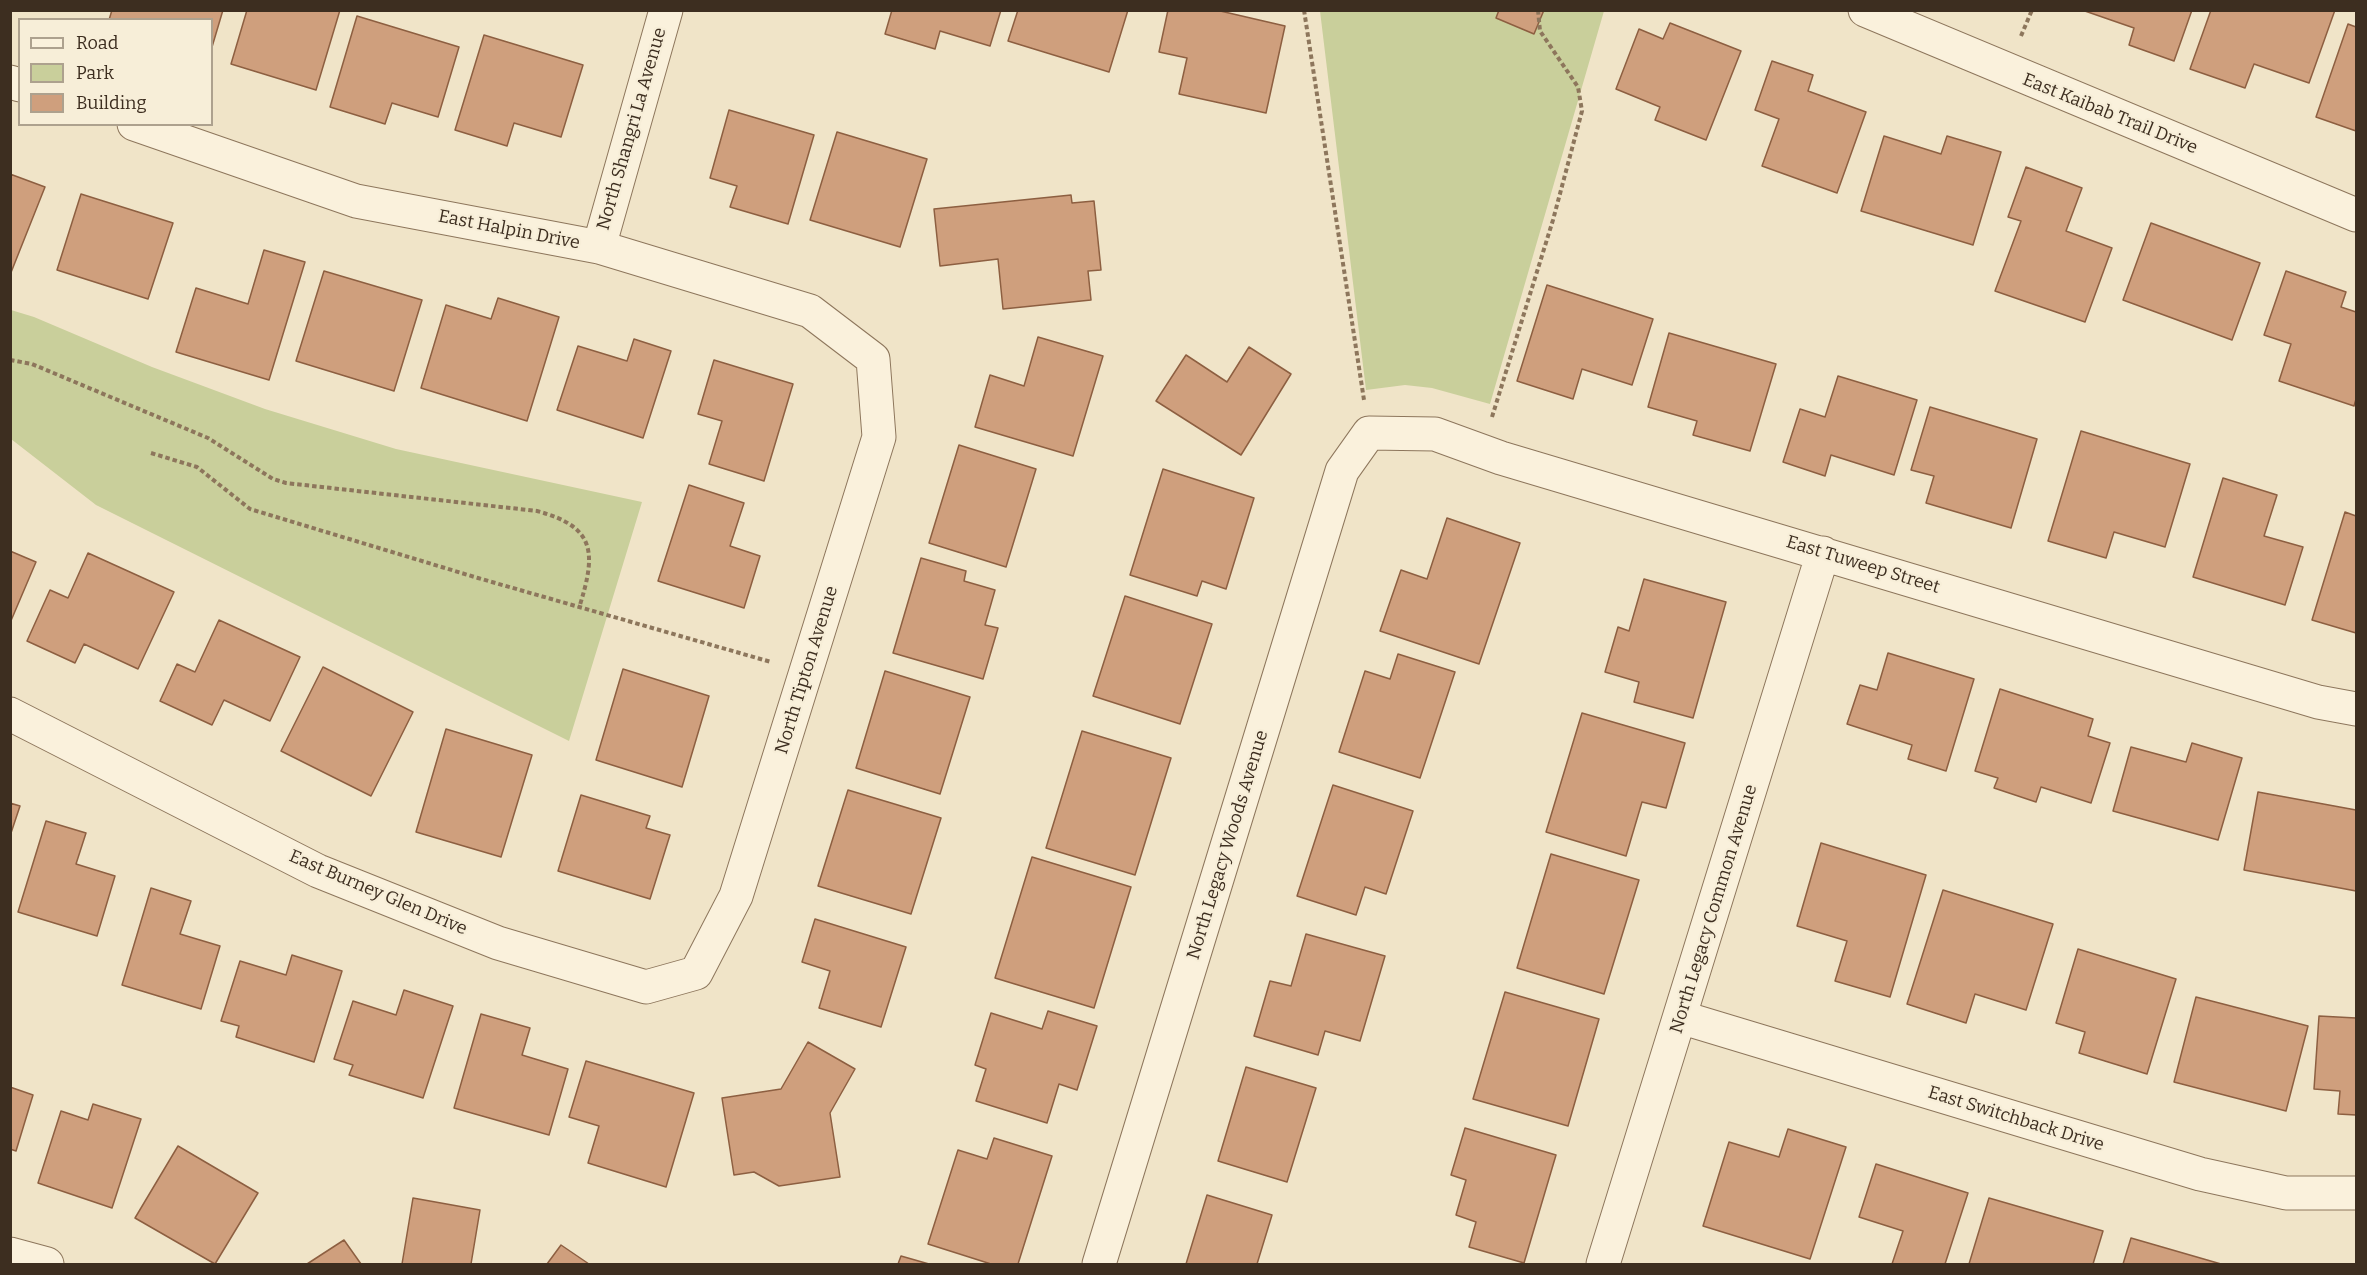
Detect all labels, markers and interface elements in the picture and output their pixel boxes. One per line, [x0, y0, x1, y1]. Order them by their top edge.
legend [18, 18, 213, 126]
street label: North Shangri La Avenue [593, 25, 671, 233]
text: Road [76, 32, 118, 54]
text: Park [76, 62, 114, 84]
street label: East Kaibab Trail Drive [2019, 69, 2201, 159]
text: Building [76, 92, 147, 114]
street label: East Halpin Drive [436, 206, 582, 254]
street label: East Tuweep Street [1784, 531, 1942, 599]
street label: North Tipton Avenue [771, 583, 843, 757]
street label: North Legacy Woods Avenue [1183, 728, 1273, 962]
street label: North Legacy Common Avenue [1666, 782, 1762, 1036]
street label: East Burney Glen Drive [286, 846, 470, 940]
street label: East Switchback Drive [1925, 1082, 2107, 1156]

